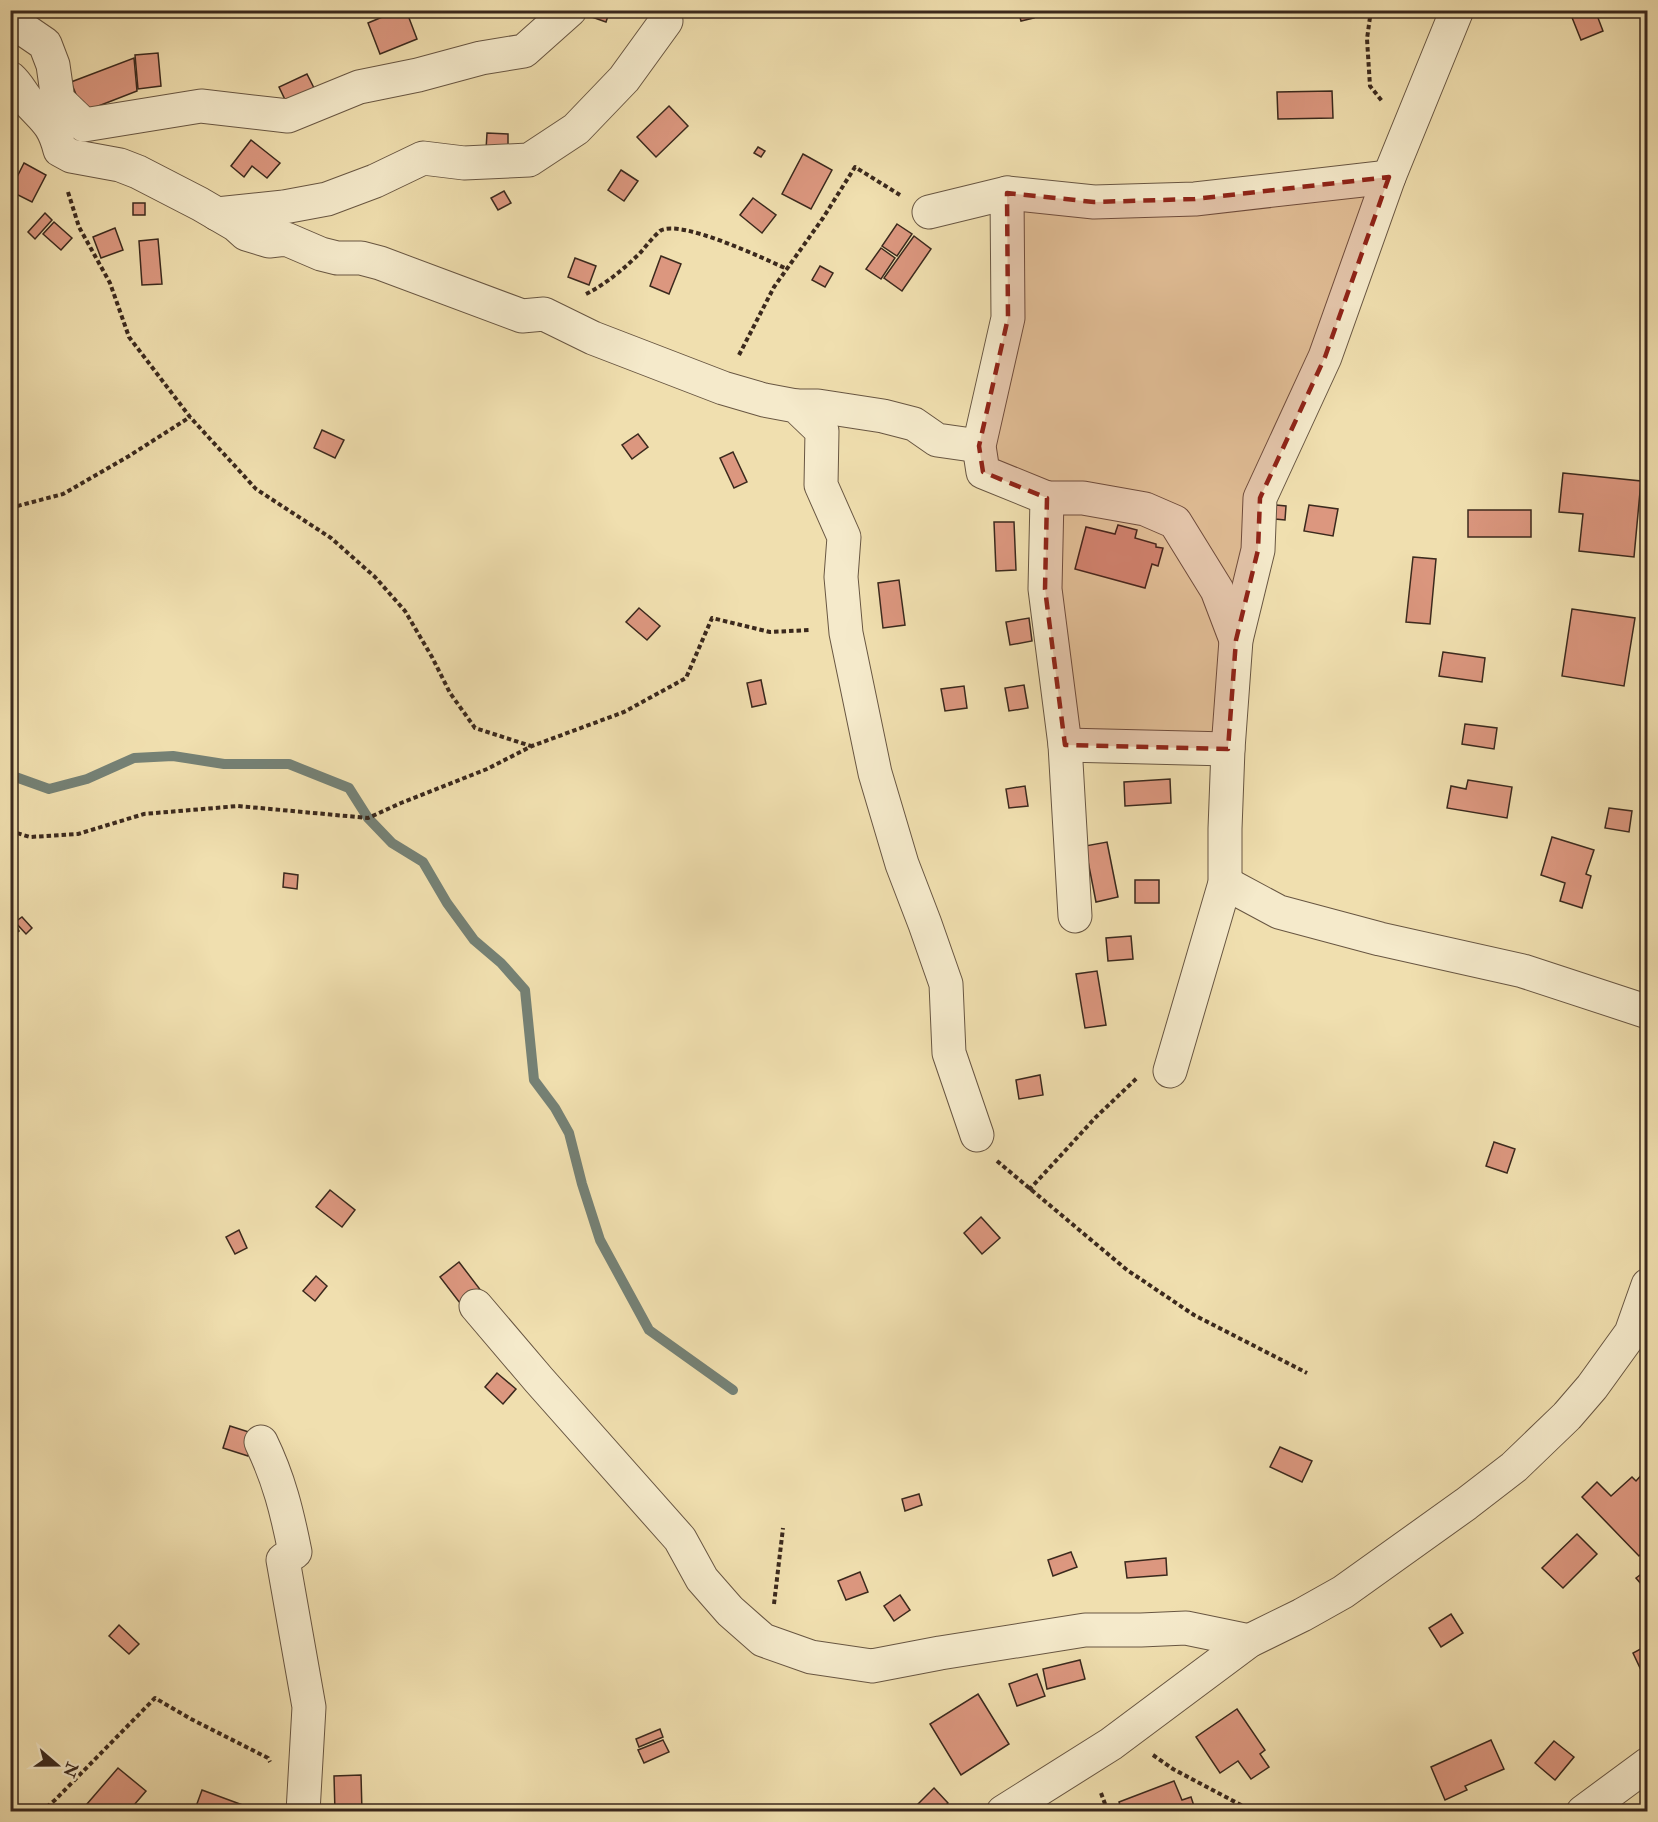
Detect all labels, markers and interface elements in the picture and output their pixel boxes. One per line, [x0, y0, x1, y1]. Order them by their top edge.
north arrow [27, 1735, 87, 1795]
text: N [58, 1759, 82, 1781]

